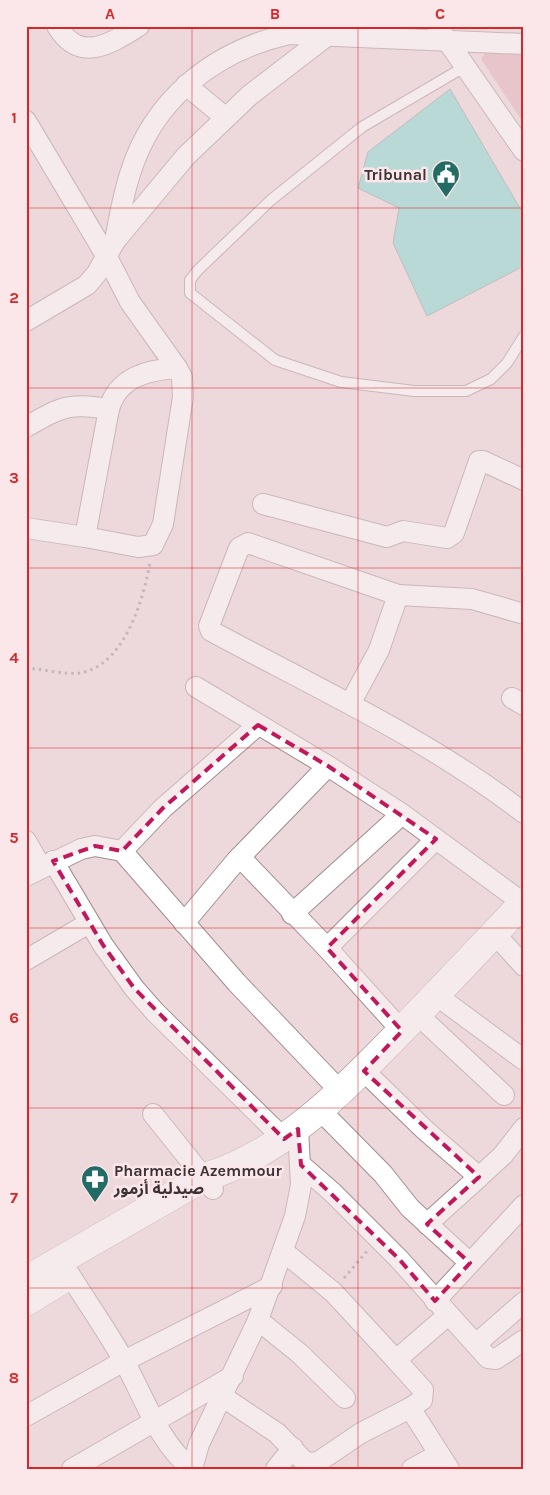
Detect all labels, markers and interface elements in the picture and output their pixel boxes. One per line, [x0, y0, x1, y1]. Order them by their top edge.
text: A [105, 4, 115, 23]
text: B [270, 4, 280, 23]
text: C [435, 4, 445, 23]
text: 1 [11, 108, 17, 127]
public building icon: Tribunal [431, 159, 461, 198]
place label: Tribunal [364, 165, 427, 184]
text: 2 [9, 288, 19, 307]
text: 3 [9, 468, 19, 487]
text: 4 [9, 648, 19, 667]
text: 5 [9, 828, 19, 847]
text: 6 [9, 1008, 19, 1027]
place label: Pharmacie Azemmour صيدلية أزمور [113, 1161, 283, 1198]
pharmacy icon: Pharmacie Azemmour صيدلية أزمور [80, 1164, 110, 1203]
text: 7 [10, 1188, 18, 1207]
text: 8 [9, 1368, 19, 1387]

